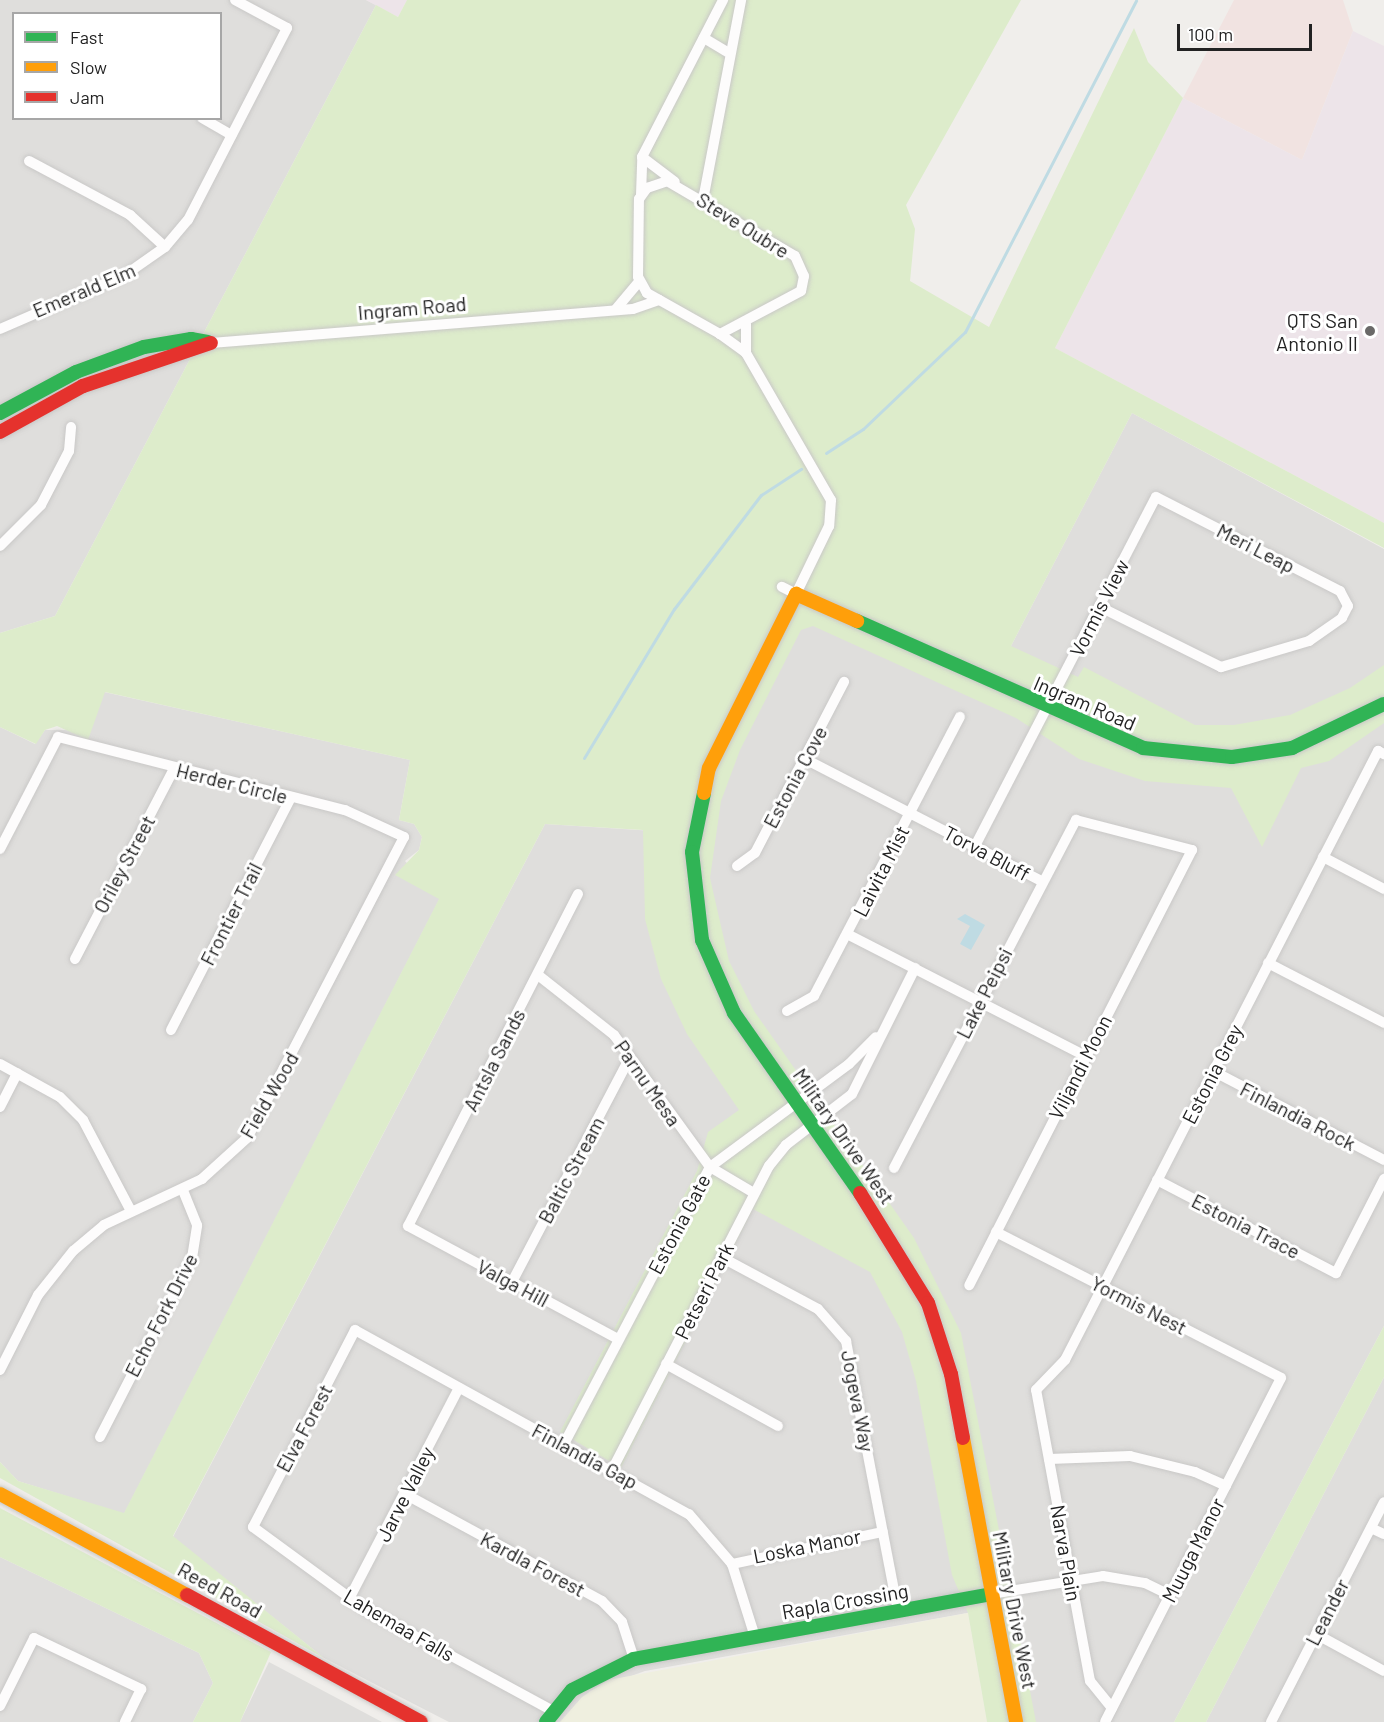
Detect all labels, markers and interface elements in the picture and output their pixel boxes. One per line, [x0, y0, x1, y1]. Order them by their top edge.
legend [12, 12, 222, 120]
scale bar [1180, 12, 1315, 50]
text: 100 m [1188, 23, 1233, 45]
text: Fast [70, 26, 104, 48]
text: Slow [70, 56, 107, 78]
text: Jam [70, 86, 104, 108]
street label: Steve Oubre [692, 187, 794, 263]
street label: Emerald Elm [29, 258, 139, 322]
street label: Ingram Road [357, 291, 467, 325]
place label: QTS San Antonio II [1276, 308, 1358, 355]
marker: QTS San Antonio II [1363, 324, 1377, 338]
street label: Meri Leap [1213, 518, 1299, 578]
street label: Vormis View [1064, 555, 1134, 661]
street label: Ingram Road [1030, 671, 1140, 735]
street label: Estonia Cove [758, 722, 832, 832]
street label: Herder Circle [174, 758, 290, 808]
street label: Oriley Street [88, 811, 160, 917]
street label: Torva Bluff [940, 820, 1034, 886]
street label: Laivita Mist [848, 821, 914, 921]
street label: Frontier Trail [195, 859, 267, 969]
street label: Lake Peipsi [951, 944, 1017, 1042]
street label: Antsla Sands [458, 1005, 530, 1115]
street label: Viljandi Moon [1043, 1011, 1117, 1123]
street label: Estonia Grey [1177, 1020, 1247, 1128]
street label: Parnu Mesa [610, 1035, 686, 1131]
street label: Field Wood [235, 1047, 303, 1143]
street label: Military Drive West [788, 1064, 900, 1208]
street label: Finlandia Rock [1236, 1077, 1360, 1155]
street label: Baltic Stream [533, 1113, 609, 1227]
street label: Estonia Gate [643, 1170, 715, 1278]
street label: Estonia Trace [1188, 1188, 1304, 1264]
street label: Petseri Park [669, 1239, 739, 1343]
street label: Echo Fork Drive [120, 1249, 202, 1381]
street label: Valga Hill [473, 1254, 553, 1312]
street label: Yormis Nest [1087, 1271, 1191, 1339]
street label: Jogeva Way [836, 1348, 880, 1454]
street label: Elva Forest [271, 1380, 337, 1476]
street label: Finlandia Gap [528, 1418, 642, 1494]
street label: Jarve Valley [371, 1443, 439, 1545]
street label: Muuga Manor [1156, 1494, 1230, 1606]
street label: Narva Plain [1046, 1503, 1086, 1603]
street label: Loska Manor [751, 1524, 863, 1568]
street label: Kardla Forest [476, 1526, 590, 1602]
street label: Military Drive West [988, 1529, 1042, 1691]
street label: Reed Road [174, 1557, 266, 1623]
street label: Leander [1300, 1575, 1354, 1649]
street label: Rapla Crossing [780, 1578, 910, 1624]
street label: Lahemaa Falls [339, 1584, 459, 1666]

